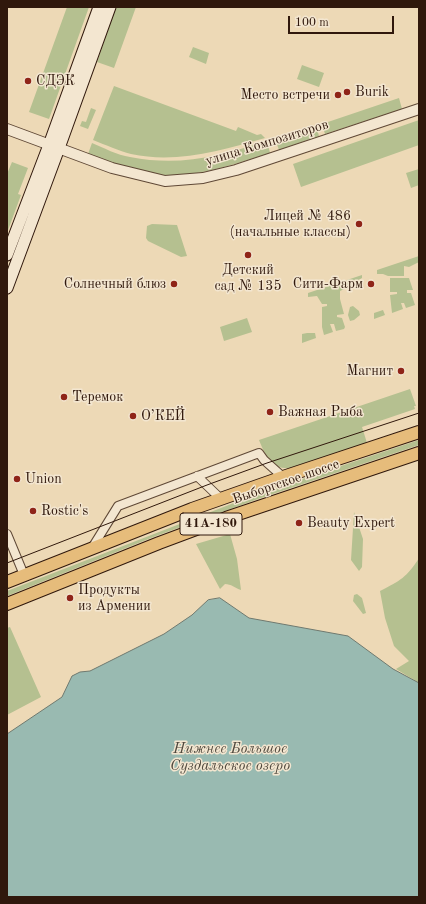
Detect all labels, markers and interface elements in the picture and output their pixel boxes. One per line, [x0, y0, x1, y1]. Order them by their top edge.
scale bar [290, 8, 396, 34]
text: 100 m [295, 17, 329, 29]
place label: СДЭК [36, 73, 75, 89]
marker: СДЭК [23, 76, 33, 86]
place label: Burik [355, 84, 389, 100]
place label: Место встречи [241, 87, 330, 103]
marker: Burik [342, 87, 352, 97]
marker: Место встречи [333, 90, 343, 100]
street label: улица Композиторов [204, 116, 330, 170]
place label: Лицей № 486 (начальные классы) [230, 208, 351, 240]
marker: Лицей № 486 (начальные классы) [354, 219, 364, 229]
marker: Детский сад № 135 [243, 250, 253, 260]
place label: Детский сад № 135 [214, 262, 282, 294]
place label: Солнечный блюз [64, 276, 166, 292]
place label: Сити-Фарм [293, 276, 363, 292]
marker: Солнечный блюз [169, 279, 179, 289]
marker: Сити-Фарм [366, 279, 376, 289]
place label: Магнит [346, 363, 393, 379]
marker: Магнит [396, 366, 406, 376]
place label: Теремок [72, 389, 123, 405]
marker: Теремок [59, 392, 69, 402]
place label: Важная Рыба [278, 404, 363, 420]
marker: Важная Рыба [265, 407, 275, 417]
place label: О’КЕЙ [141, 408, 185, 424]
marker: О’КЕЙ [128, 411, 138, 421]
street label: Выборгское шоссе [230, 456, 342, 508]
place label: Union [25, 471, 62, 487]
marker: Union [12, 474, 22, 484]
place label: Rostic's [41, 503, 88, 519]
marker: Rostic's [28, 506, 38, 516]
road number: 41А-180 [180, 513, 242, 535]
place label: Beauty Expert [307, 515, 395, 531]
marker: Beauty Expert [294, 518, 304, 528]
place label: Продукты из Армении [78, 582, 151, 614]
marker: Продукты из Армении [65, 593, 75, 603]
water label: Нижнее Большое Суздальское озеро [170, 740, 290, 775]

